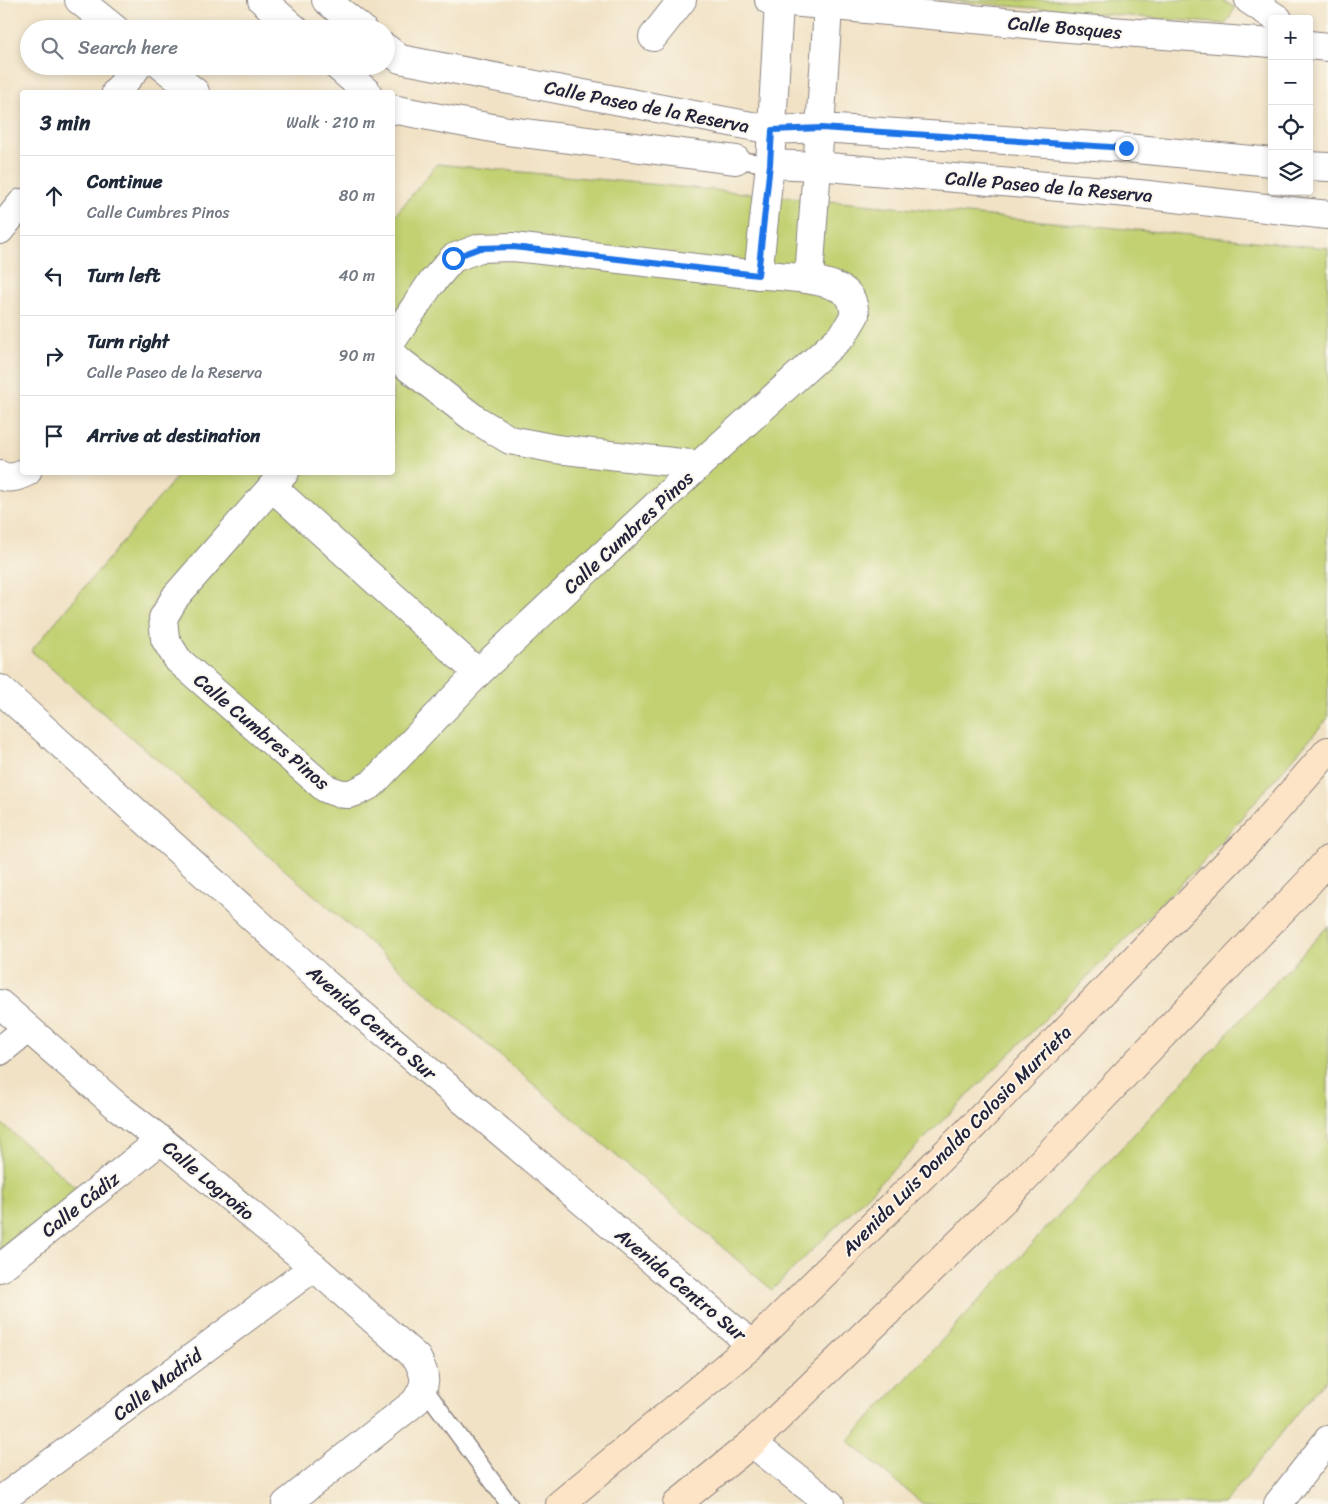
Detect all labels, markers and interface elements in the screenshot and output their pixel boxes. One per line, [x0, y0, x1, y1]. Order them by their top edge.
street label: Calle Bosques [1007, 6, 1124, 49]
map controls [1268, 15, 1313, 195]
button: + [1268, 15, 1313, 60]
search box [20, 20, 395, 75]
text: Search here [78, 31, 178, 64]
icon: search [38, 34, 66, 62]
button: − [1268, 60, 1313, 105]
street label: Calle Paseo de la Reserva [542, 70, 753, 143]
text: 3 min [40, 104, 90, 142]
button: locate [1268, 105, 1313, 150]
text: Walk · 210 m [286, 108, 375, 137]
route end [1115, 137, 1138, 160]
button: layers [1268, 150, 1313, 195]
street label: Calle Paseo de la Reserva [944, 161, 1155, 212]
text: Continue [87, 165, 163, 198]
text: 80 m [339, 181, 375, 210]
icon: ahead [40, 182, 68, 210]
text: Calle Cumbres Pinos [87, 198, 230, 227]
route start [442, 247, 465, 270]
text: Turn left [87, 259, 160, 292]
text: 40 m [338, 261, 375, 290]
icon: left [40, 262, 68, 290]
text: Turn right [87, 325, 169, 358]
text: 90 m [339, 341, 375, 370]
icon: right [40, 342, 68, 370]
text: Calle Paseo de la Reserva [87, 358, 262, 387]
text: Arrive at destination [87, 419, 260, 452]
icon: arrive [40, 422, 68, 450]
street label: Calle Cumbres Pinos [555, 462, 702, 602]
street label: Calle Cumbres Pinos [186, 664, 337, 799]
street label: Avenida Centro Sur [298, 956, 445, 1089]
street label: Avenida Luis Donaldo Colosio Murrieta [832, 1017, 1080, 1264]
street label: Calle Logroño [155, 1132, 262, 1229]
street label: Calle Cádiz [34, 1162, 128, 1246]
street label: Avenida Centro Sur [607, 1219, 755, 1350]
street label: Calle Madrid [105, 1339, 210, 1429]

